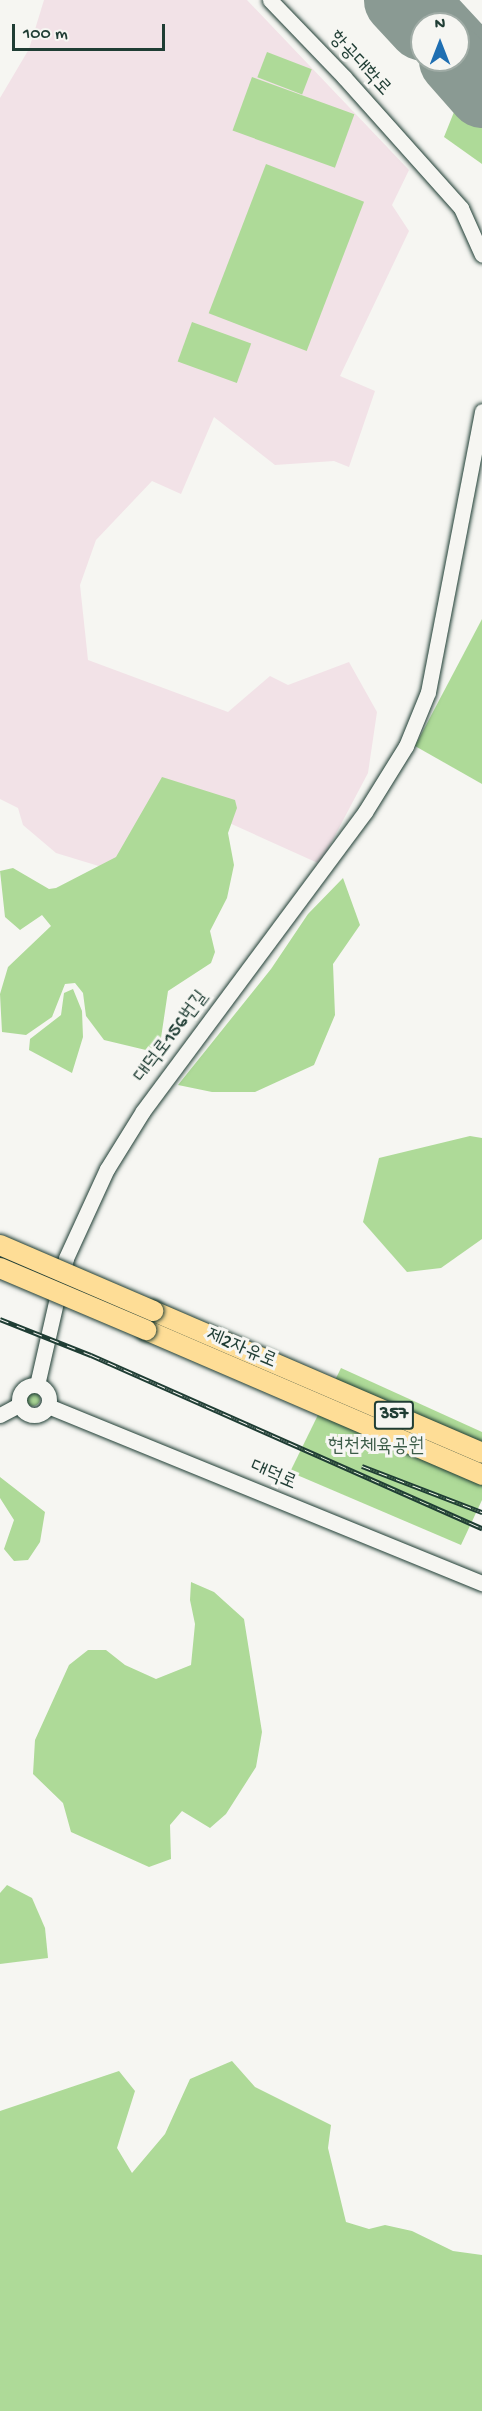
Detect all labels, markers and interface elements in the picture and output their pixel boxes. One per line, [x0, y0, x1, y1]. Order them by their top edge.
scale bar [15, 12, 168, 50]
north arrow [410, 12, 470, 72]
text: N [435, 16, 445, 35]
text: 100 m [23, 24, 68, 45]
street label: 항공대학로 [323, 26, 395, 102]
street label: 대덕로156번길 [130, 986, 214, 1088]
street label: 제2자유로 [202, 1323, 280, 1375]
road number: 357 [373, 1400, 415, 1430]
park label: 현천체육공원 [328, 1435, 424, 1459]
street label: 대덕로 [246, 1456, 300, 1496]

